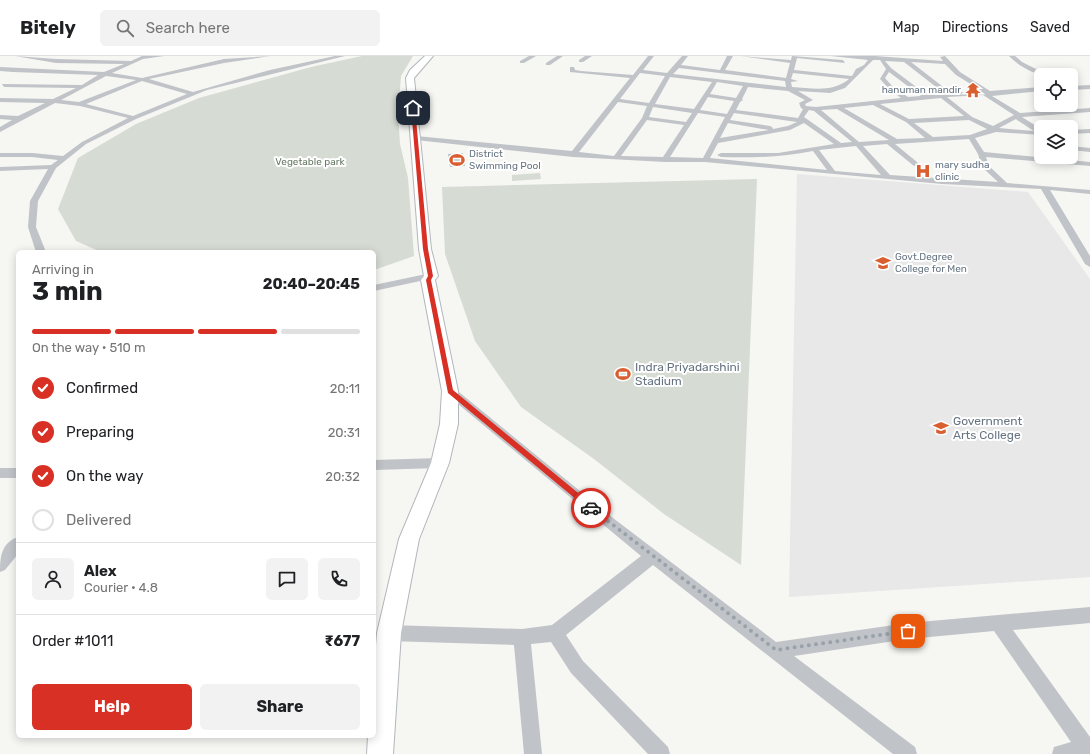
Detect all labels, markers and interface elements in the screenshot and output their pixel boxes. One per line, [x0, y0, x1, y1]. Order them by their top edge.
search box [100, 10, 380, 46]
text: Bitely [20, 16, 76, 39]
icon: search [114, 17, 136, 39]
text: Search here [146, 19, 230, 37]
text: Map [893, 19, 920, 36]
text: Directions [942, 19, 1008, 36]
text: Saved [1030, 19, 1070, 36]
map controls [1034, 68, 1078, 164]
button: locate [1034, 68, 1078, 112]
temple icon: hanuman mandir [964, 81, 982, 99]
place label: hanuman mandir [882, 84, 961, 96]
pin [396, 91, 430, 125]
icon: home [402, 97, 424, 119]
button: layers [1034, 120, 1078, 164]
place label: District Swimming Pool [469, 148, 541, 172]
sports icon: District Swimming Pool [448, 151, 466, 169]
park label: Vegetable park [275, 156, 346, 168]
place label: mary sudha clinic [935, 159, 990, 183]
hospital icon: mary sudha clinic [914, 162, 932, 180]
place label: Govt.Degree College for Men [895, 251, 967, 275]
school or university icon: Govt.Degree College for Men [874, 254, 892, 272]
text: Arriving in [32, 262, 94, 277]
text: 20:40–20:45 [263, 275, 360, 293]
text: 3 min [32, 276, 103, 307]
text: On the way · 510 m [32, 340, 146, 355]
place label: Indra Priyadarshini Stadium [635, 360, 740, 388]
sports icon: Indra Priyadarshini Stadium [614, 365, 632, 383]
icon: check [32, 377, 54, 399]
text: Confirmed [66, 379, 138, 397]
text: 20:11 [330, 381, 360, 396]
place label: Government Arts College [953, 414, 1022, 442]
school or university icon: Government Arts College [932, 419, 950, 437]
icon: check [32, 421, 54, 443]
text: Preparing [66, 423, 134, 441]
text: 20:31 [328, 425, 360, 440]
icon: check [32, 465, 54, 487]
text: On the way [66, 467, 144, 485]
text: 20:32 [325, 469, 360, 484]
courier [571, 488, 611, 528]
icon: car [580, 497, 602, 519]
text: Delivered [66, 511, 131, 529]
button: person [32, 558, 74, 600]
button: chat [266, 558, 308, 600]
button: phone [318, 558, 360, 600]
text: Alex [84, 562, 117, 580]
text: Courier · 4.8 [84, 580, 158, 595]
pin [891, 614, 925, 648]
icon: bag [897, 620, 919, 642]
text: Order #1011 [32, 632, 113, 650]
text: ₹677 [325, 632, 360, 650]
button: Help [32, 684, 192, 730]
button: Share [200, 684, 360, 730]

